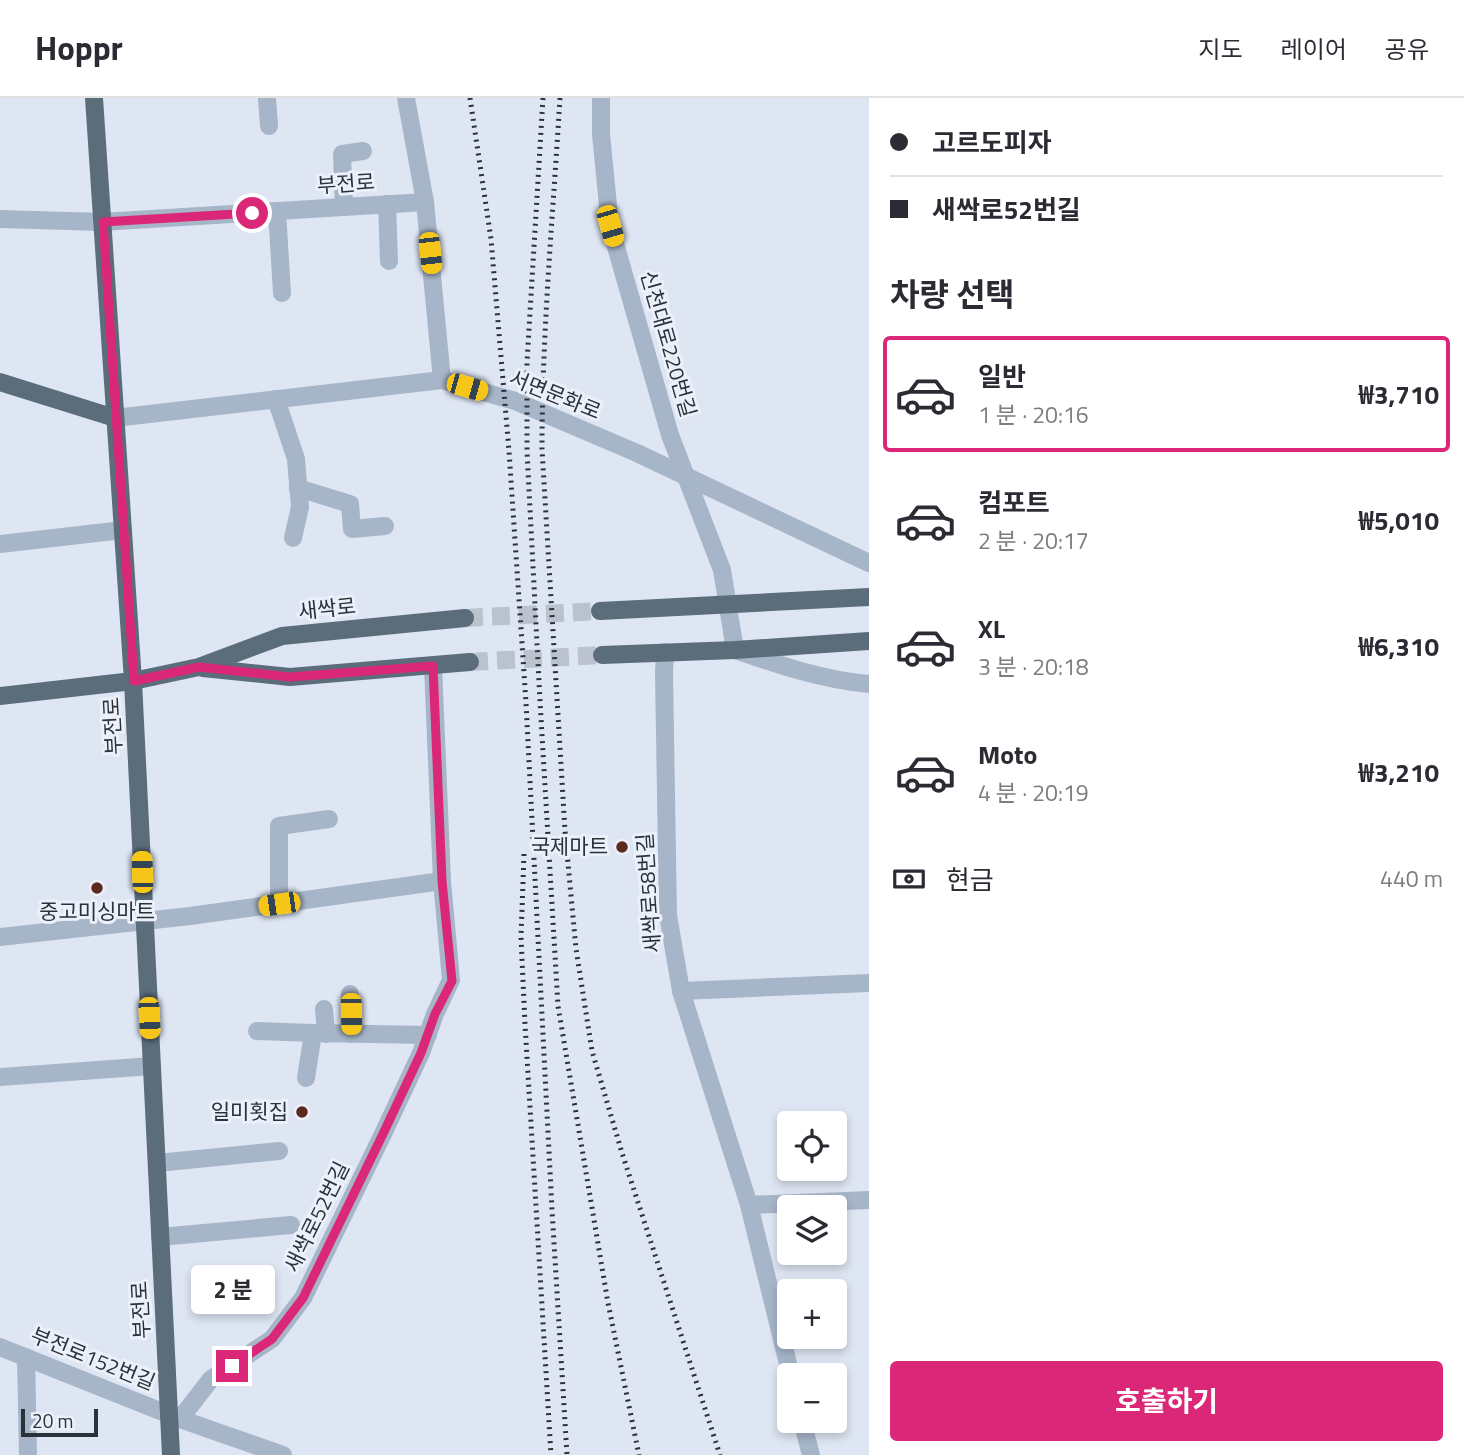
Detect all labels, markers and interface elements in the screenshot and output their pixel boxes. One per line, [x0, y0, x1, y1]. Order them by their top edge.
text: Hoppr [35, 23, 123, 73]
text: 지도 [1198, 31, 1243, 67]
text: 레이어 [1281, 31, 1347, 67]
text: 공유 [1385, 31, 1429, 67]
text: 고르도피자 [932, 123, 1052, 162]
street label: 부전로 [316, 165, 376, 201]
text: 새싹로52번길 [932, 190, 1081, 229]
route start [236, 197, 268, 229]
car [595, 203, 626, 249]
car [418, 231, 443, 275]
street label: 신천대로220번길 [633, 267, 705, 421]
text: 차량 선택 [890, 270, 1015, 318]
text: 일반 [978, 357, 1026, 396]
street label: 서면문화로 [505, 361, 606, 427]
icon: car [894, 363, 957, 426]
car [444, 371, 491, 403]
text: ₩3,710 [1359, 375, 1439, 414]
text: 1 분 · 20:16 [978, 397, 1089, 432]
text: 컴포트 [978, 483, 1050, 522]
icon: car [894, 489, 957, 552]
text: ₩5,010 [1359, 501, 1439, 540]
text: 2 분 · 20:17 [978, 523, 1089, 558]
street label: 새싹로 [296, 589, 357, 627]
text: XL [978, 609, 1005, 648]
icon: car [894, 615, 957, 678]
text: ₩6,310 [1359, 627, 1439, 666]
text: 3 분 · 20:18 [978, 649, 1089, 684]
street label: 부전로 [95, 696, 129, 756]
text: Moto [978, 735, 1037, 774]
icon: car [894, 741, 957, 804]
text: ₩3,210 [1359, 753, 1439, 792]
text: 4 분 · 20:19 [978, 775, 1089, 810]
place label: 국제마트 [531, 830, 608, 862]
street label: 새싹로58번길 [628, 832, 668, 954]
marker: 국제마트 [614, 839, 630, 855]
car [131, 851, 154, 893]
icon: cash [890, 860, 928, 898]
text: 현금 [946, 860, 994, 899]
text: 440 m [1380, 861, 1443, 896]
marker: 중고미싱마트 [89, 880, 105, 896]
car [257, 891, 302, 917]
place label: 중고미싱마트 [39, 895, 155, 927]
car [341, 993, 362, 1035]
car [138, 996, 161, 1040]
place label: 일미횟집 [211, 1095, 288, 1127]
marker: 일미횟집 [294, 1104, 310, 1120]
map controls [777, 1111, 847, 1433]
button: locate [777, 1111, 847, 1181]
street label: 새싹로52번길 [275, 1156, 357, 1278]
button: layers [777, 1195, 847, 1265]
callout: 2 분 [190, 1264, 274, 1314]
text: 2 분 [213, 1272, 253, 1307]
button: + [777, 1279, 847, 1349]
street label: 부전로 [123, 1280, 157, 1340]
street label: 부전로152번길 [26, 1319, 161, 1398]
route end [216, 1350, 248, 1382]
button: 호출하기 [890, 1361, 1443, 1441]
button: − [777, 1363, 847, 1433]
scale bar [21, 1406, 98, 1438]
text: 20 m [32, 1406, 73, 1435]

